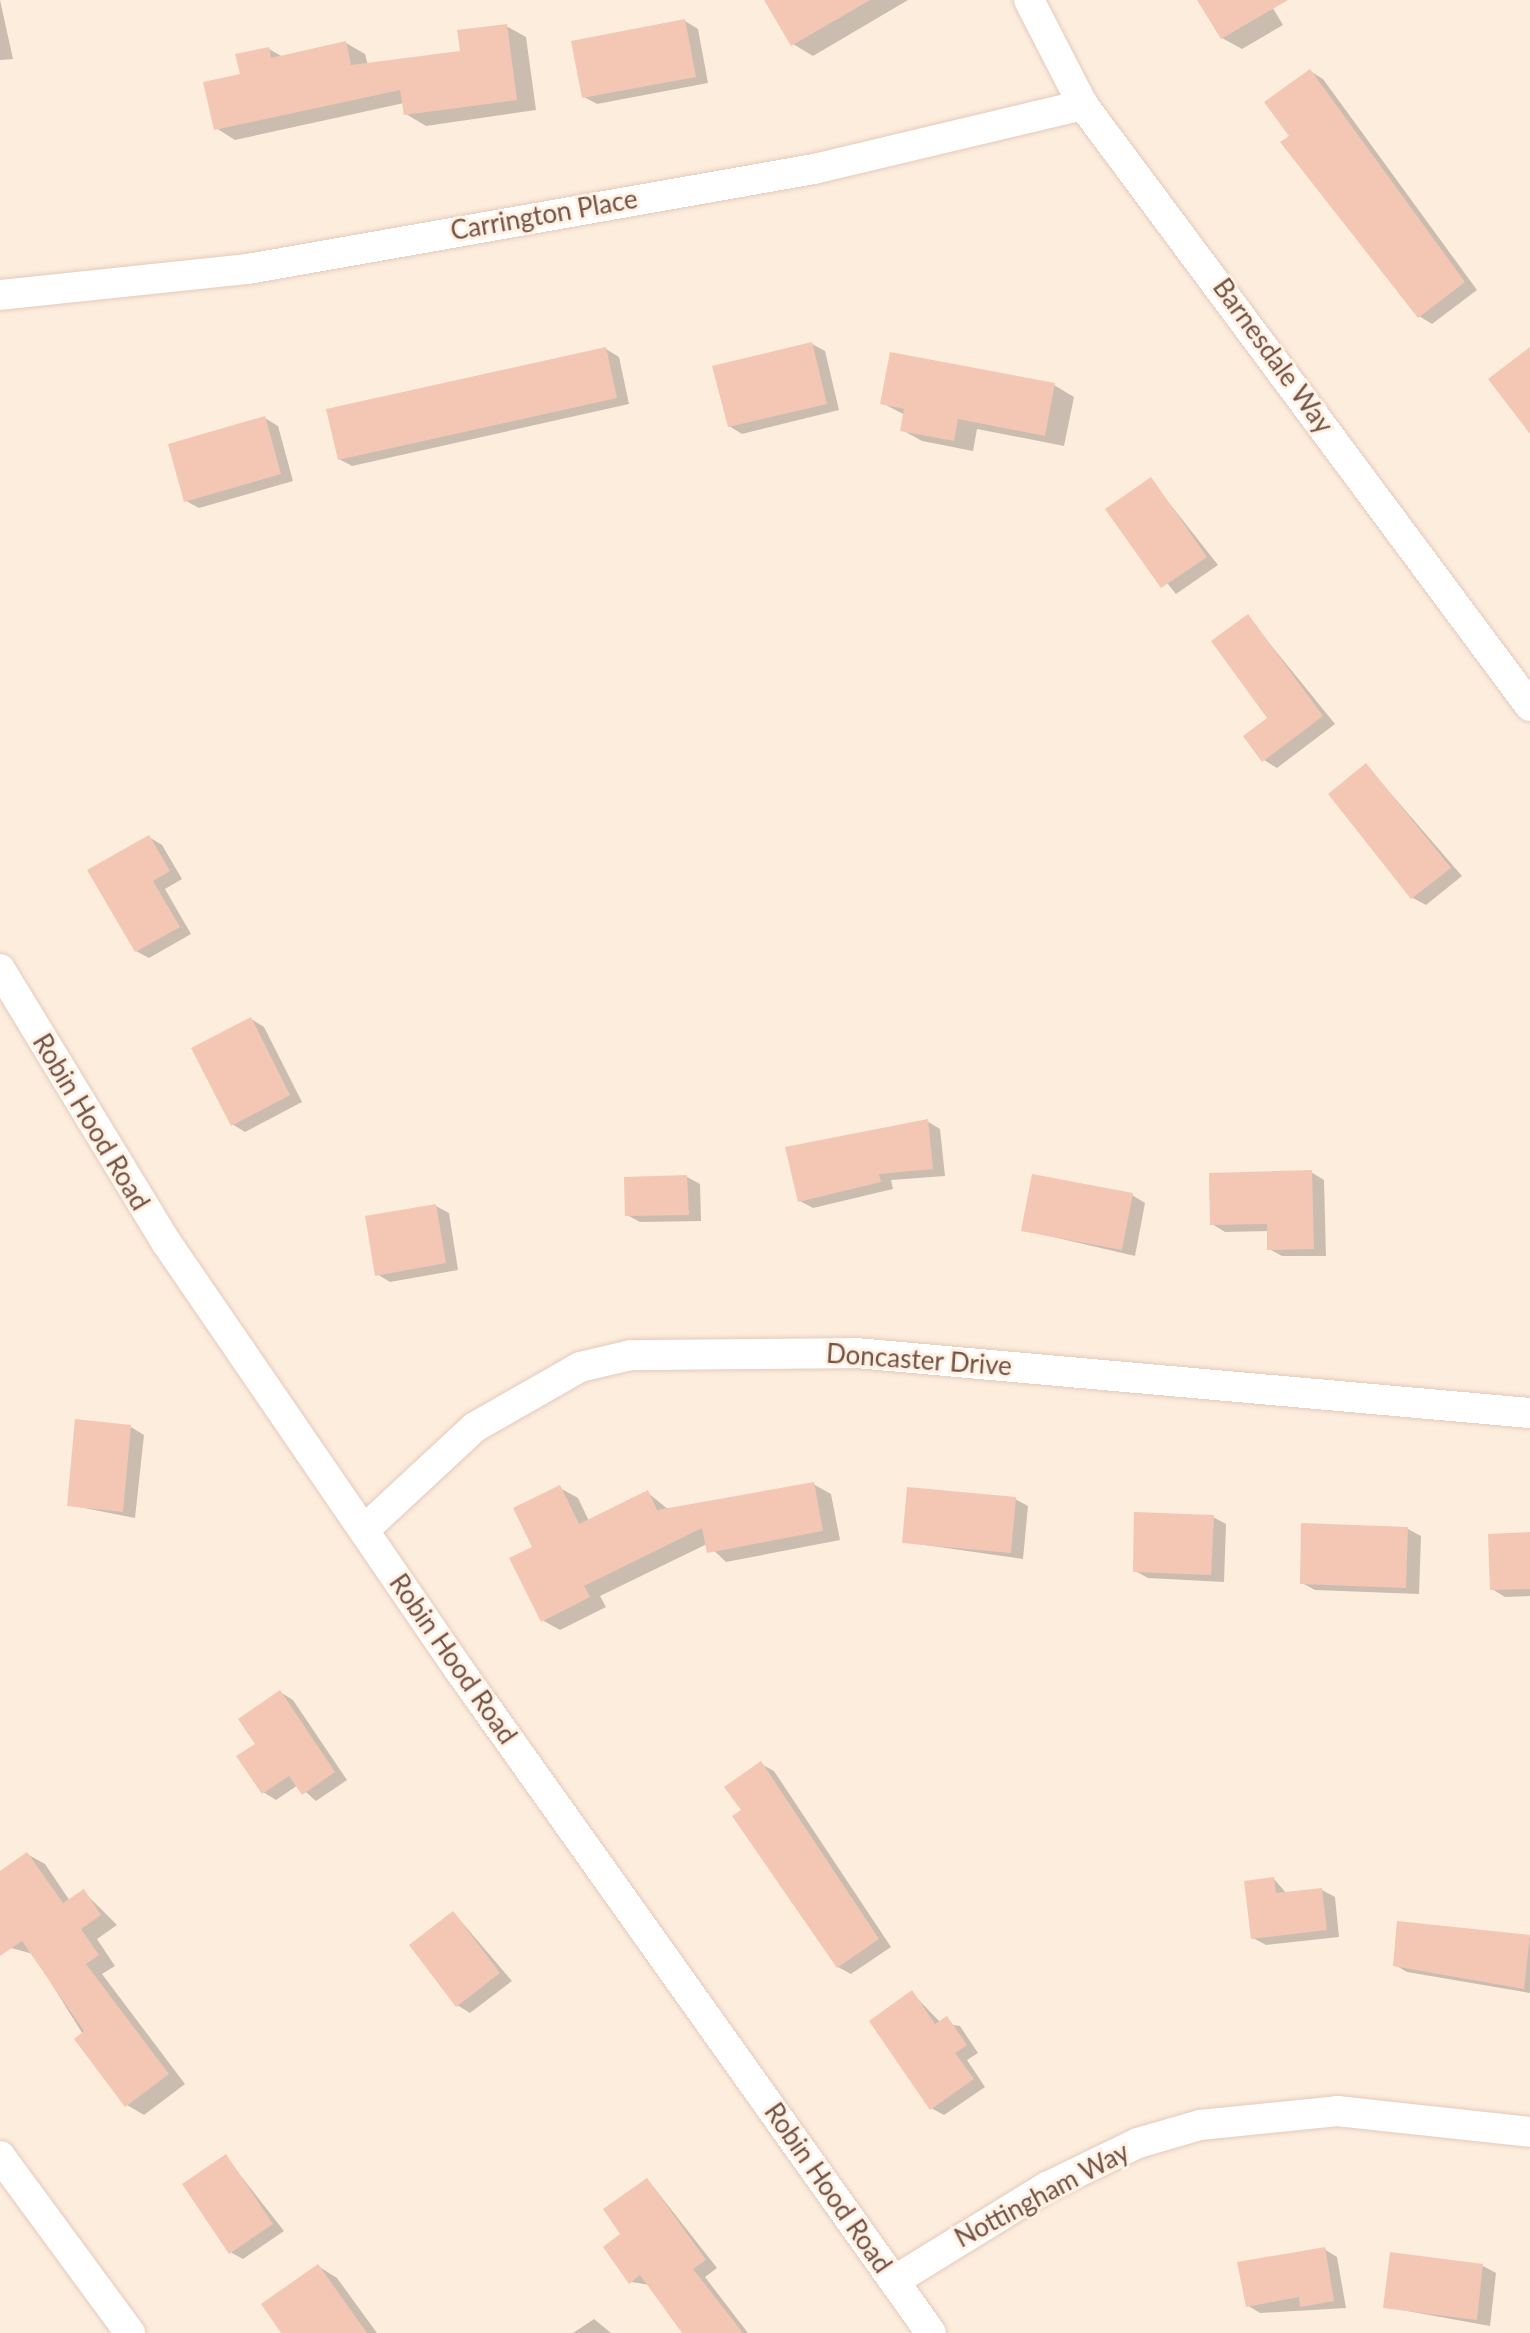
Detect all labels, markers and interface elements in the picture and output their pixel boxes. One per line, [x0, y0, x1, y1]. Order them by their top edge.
street label: Carrington Place [448, 183, 640, 247]
street label: Barnesdale Way [1206, 272, 1340, 440]
street label: Robin Hood Road [26, 1028, 156, 1216]
street label: Doncaster Drive [825, 1338, 1013, 1382]
street label: Robin Hood Road [383, 1568, 523, 1750]
street label: Robin Hood Road [758, 2097, 898, 2279]
street label: Nottingham Way [949, 2136, 1135, 2254]

